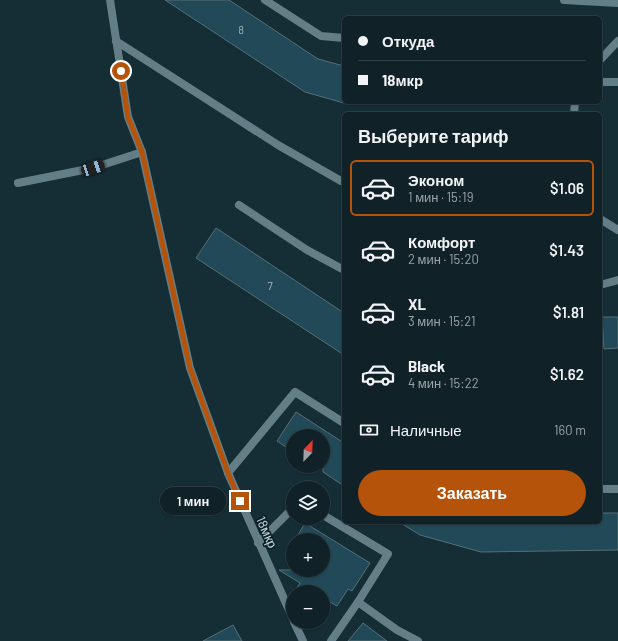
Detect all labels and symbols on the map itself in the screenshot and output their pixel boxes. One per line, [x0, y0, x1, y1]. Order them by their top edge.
house number: 8 [238, 23, 244, 36]
route start [112, 62, 130, 80]
car [80, 159, 106, 177]
house number: 7 [267, 279, 273, 292]
north arrow [286, 429, 330, 473]
callout: 1 мин [160, 487, 226, 515]
route end [231, 492, 249, 510]
street label: 18мкр [253, 514, 281, 550]

